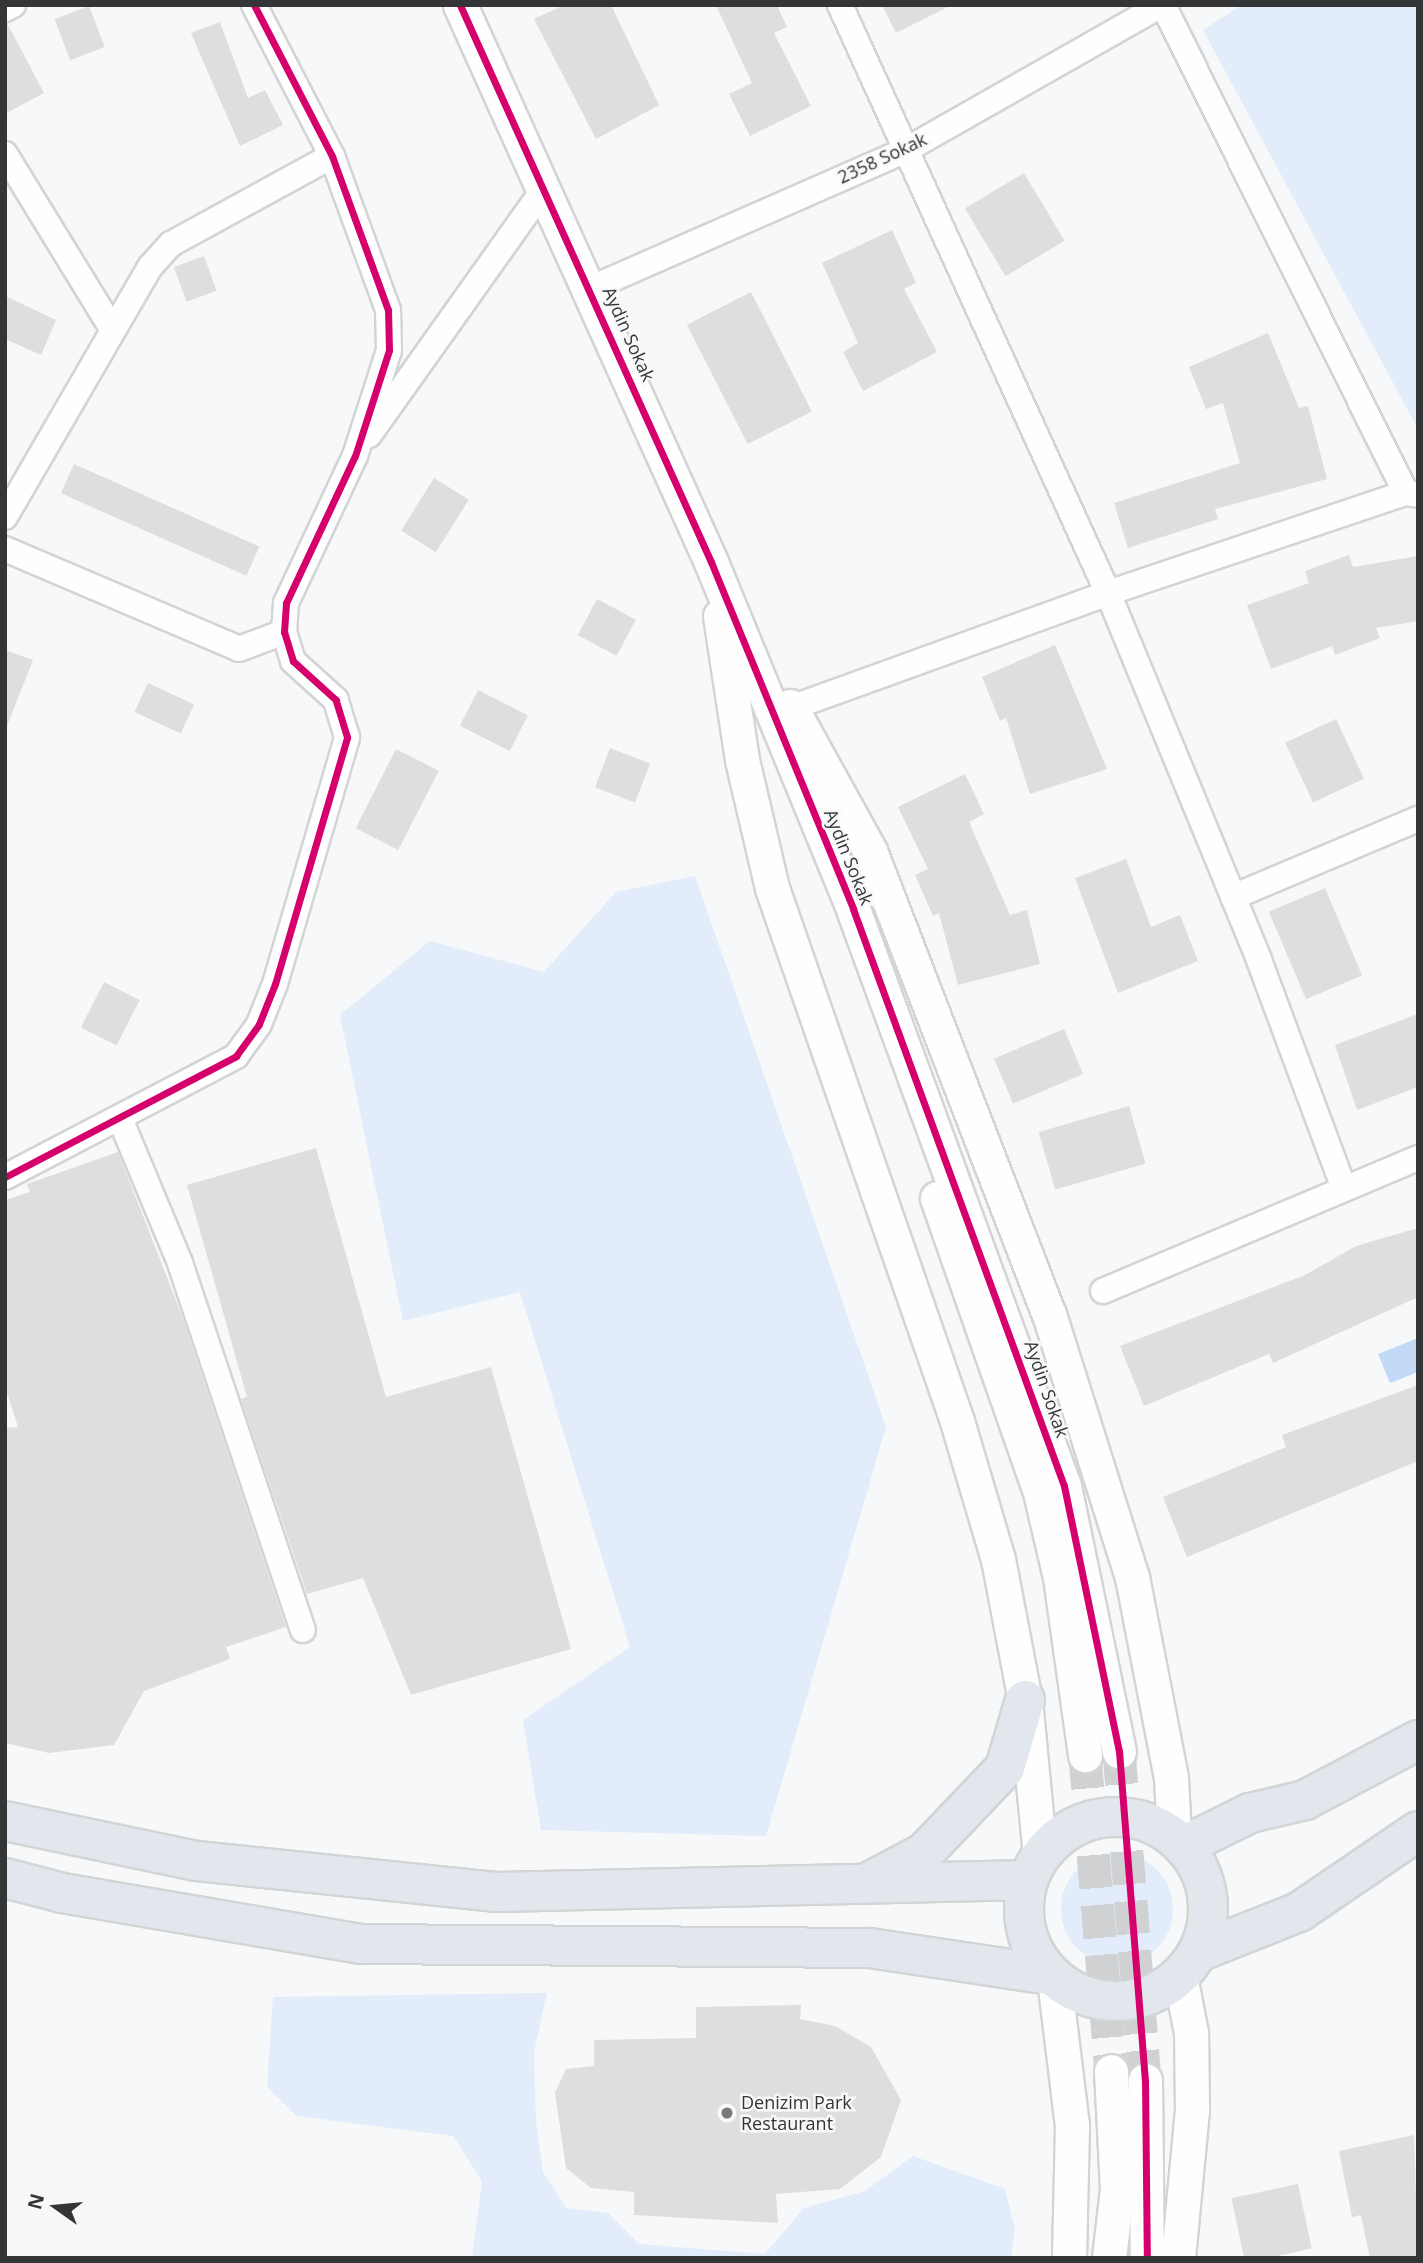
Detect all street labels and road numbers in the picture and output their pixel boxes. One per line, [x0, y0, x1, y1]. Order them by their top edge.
street label: 2358 Sokak [834, 128, 930, 188]
street label: Aydin Sokak [599, 283, 659, 385]
street label: Aydin Sokak [820, 806, 878, 908]
street label: Aydin Sokak [1020, 1338, 1074, 1440]

